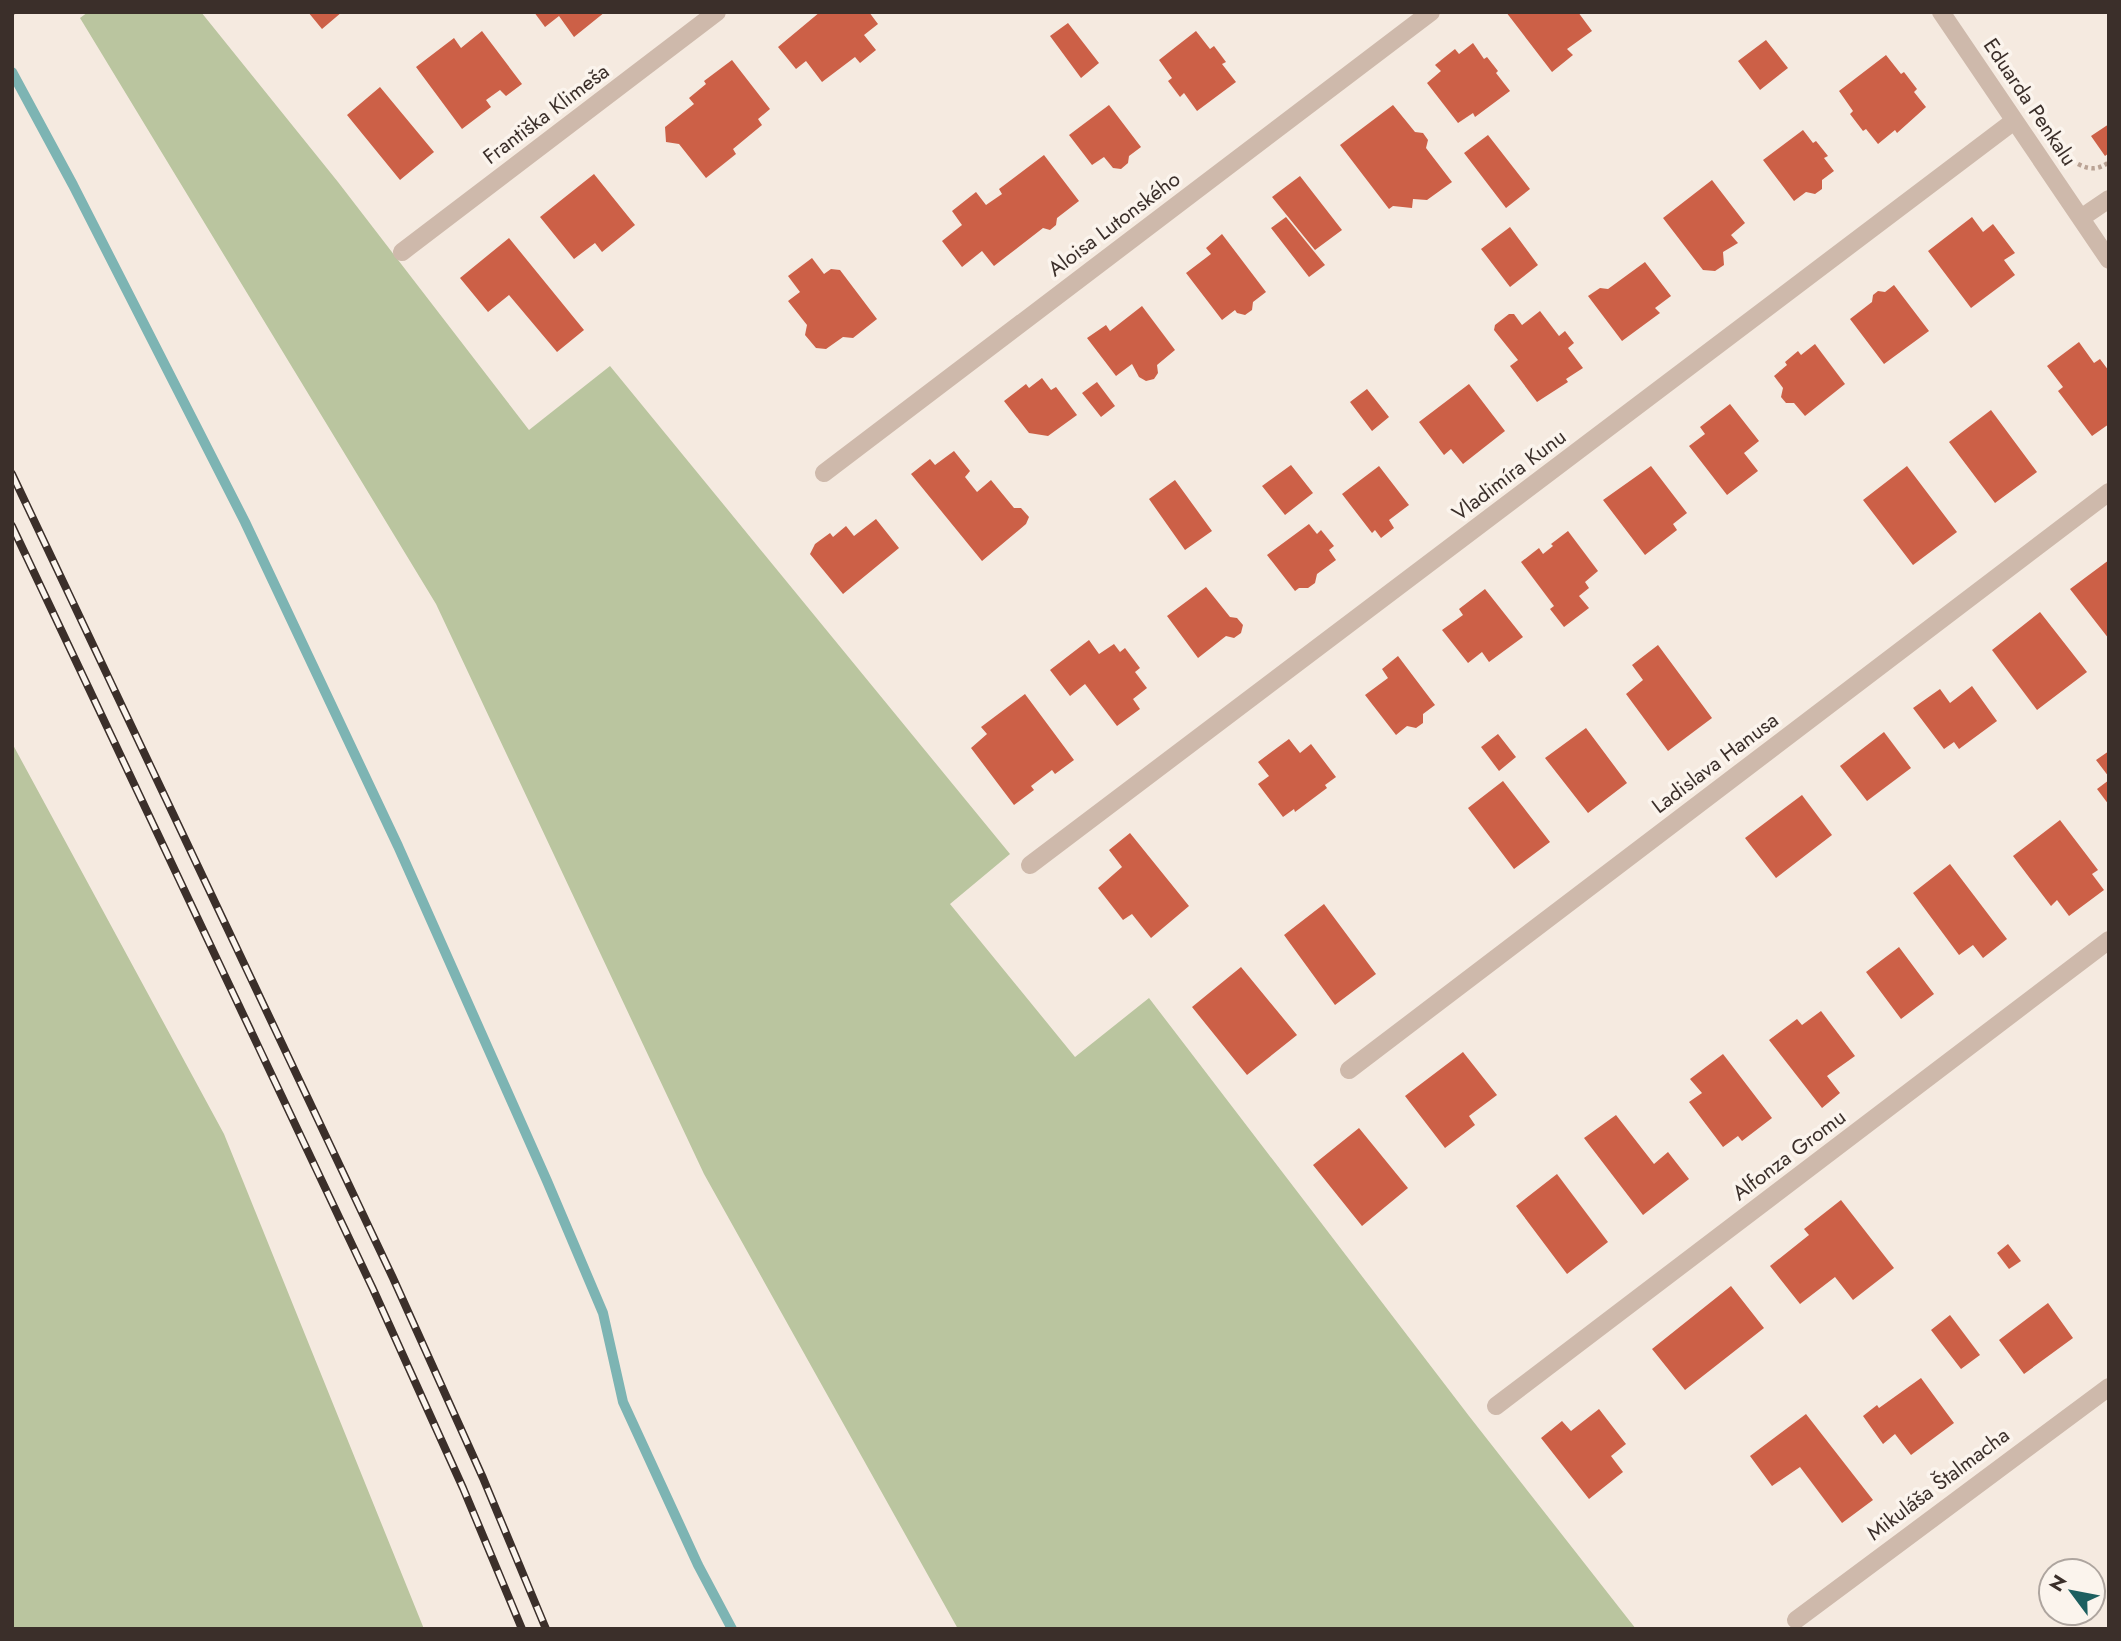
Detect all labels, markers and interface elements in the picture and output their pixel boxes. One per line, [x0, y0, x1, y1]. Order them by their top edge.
street label: Eduarda Penkalu [1976, 32, 2084, 172]
street label: Františka Klimeša [477, 57, 615, 171]
street label: Aloisa Lutonského [1042, 164, 1186, 284]
street label: Vladimíra Kunu [1446, 422, 1572, 528]
street label: Ladislava Hanusa [1645, 705, 1785, 821]
street label: Alfonza Gromu [1726, 1102, 1852, 1208]
street label: Mikuláša Štalmacha [1860, 1420, 2016, 1548]
north arrow [2037, 1557, 2107, 1627]
text: N [2043, 1570, 2073, 1597]

